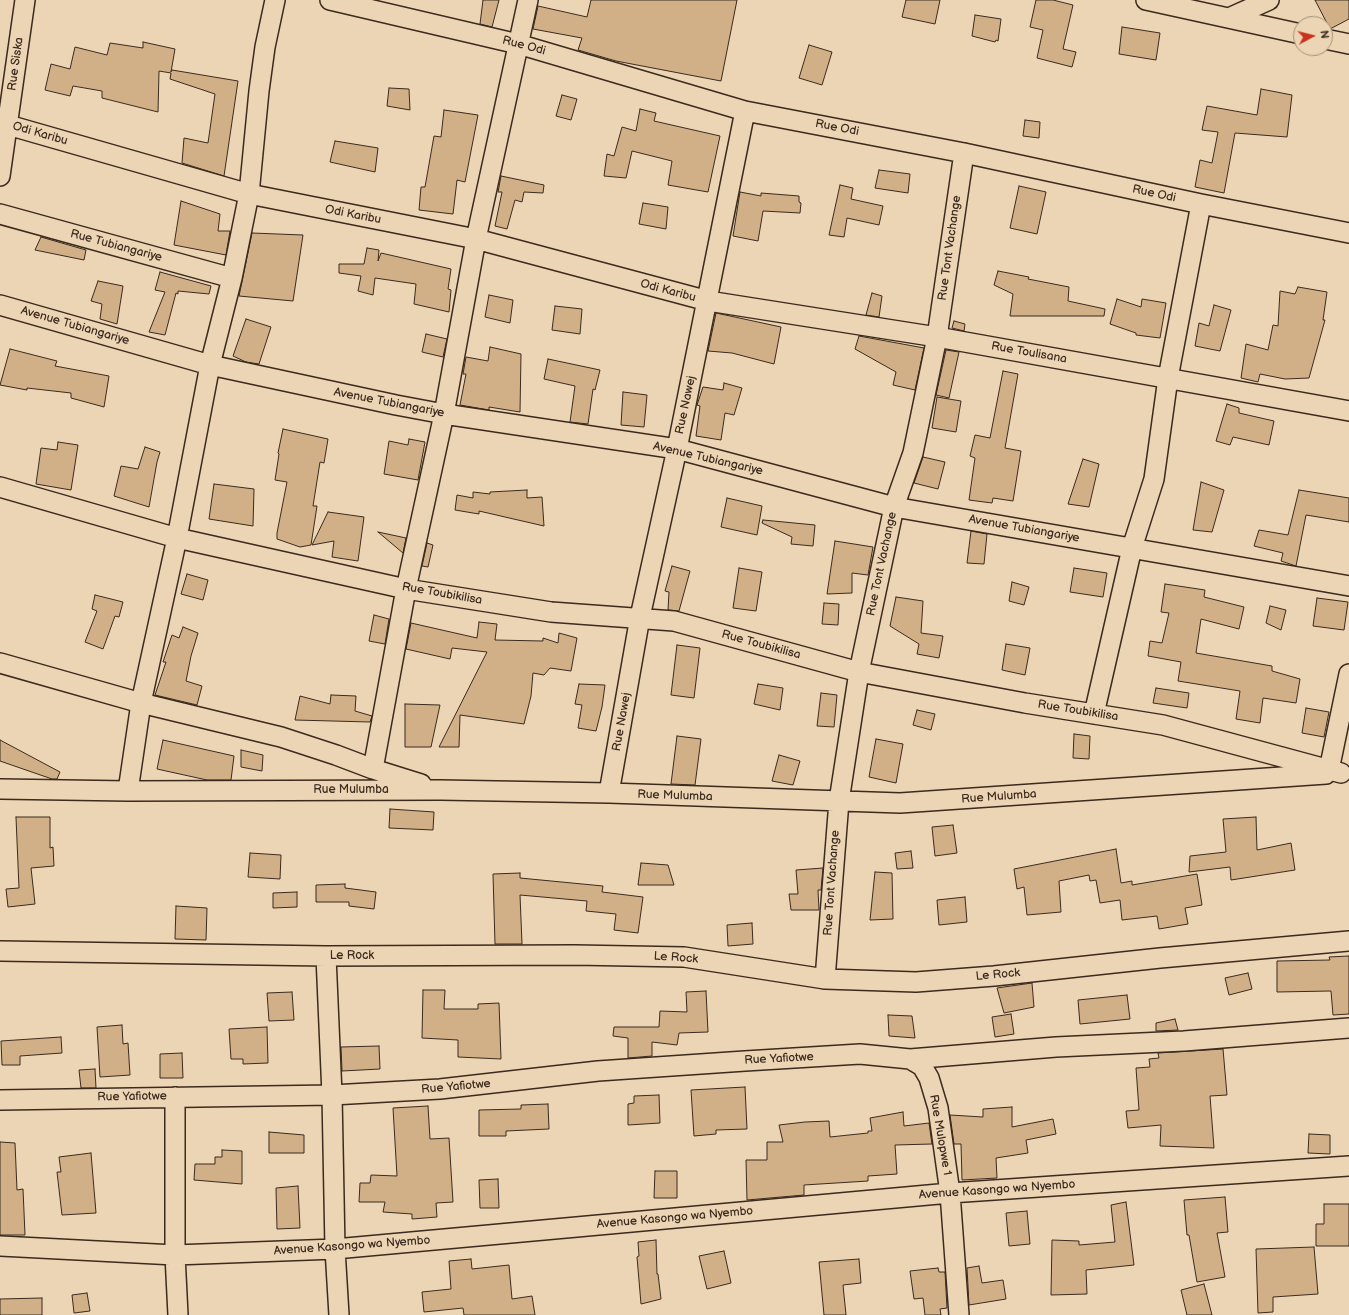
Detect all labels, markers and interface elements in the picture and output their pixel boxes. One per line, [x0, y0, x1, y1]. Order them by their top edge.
north arrow [1293, 16, 1333, 56]
text: N [1317, 30, 1331, 39]
street label: Rue Odi [501, 33, 547, 59]
street label: Rue Siska [5, 36, 27, 92]
street label: Rue Odi [814, 117, 860, 139]
street label: Odi Karibu [11, 119, 69, 149]
street label: Rue Odi [1131, 182, 1177, 206]
street label: Rue Tont Vachange [935, 195, 965, 301]
street label: Odi Karibu [324, 203, 382, 227]
street label: Rue Tubiangariye [69, 227, 163, 265]
street label: Odi Karibu [639, 277, 697, 305]
street label: Avenue Tubiangariye [19, 304, 131, 348]
street label: Rue Toulisana [990, 339, 1068, 367]
street label: Rue Nawej [673, 374, 699, 436]
street label: Avenue Tubiangariye [332, 385, 446, 421]
street label: Avenue Tubiangariye [652, 439, 764, 479]
street label: Rue Tont Vachange [864, 511, 900, 617]
street label: Avenue Tubiangariye [967, 512, 1081, 546]
street label: Rue Toubikilisa [401, 580, 483, 608]
street label: Rue Toubikilisa [720, 628, 802, 662]
street label: Rue Nawej [610, 692, 634, 752]
street label: Rue Toubikilisa [1037, 698, 1119, 724]
street label: Rue Mulumba [313, 783, 389, 797]
street label: Rue Mulumba [637, 787, 713, 805]
street label: Rue Mulumba [961, 787, 1037, 807]
street label: Rue Tont Vachange [821, 830, 843, 936]
street label: Le Rock [330, 949, 374, 963]
street label: Le Rock [653, 949, 699, 967]
street label: Le Rock [975, 966, 1021, 984]
street label: Rue Yafiotwe [744, 1050, 814, 1068]
street label: Rue Yafiotwe [421, 1077, 491, 1097]
street label: Rue Yafiotwe [97, 1089, 167, 1105]
street label: Rue Mulopwe 1 [926, 1093, 954, 1177]
street label: Avenue Kasongo wa Nyembo [918, 1177, 1076, 1203]
street label: Avenue Kasongo wa Nyembo [596, 1204, 754, 1232]
street label: Avenue Kasongo wa Nyembo [273, 1233, 431, 1259]

